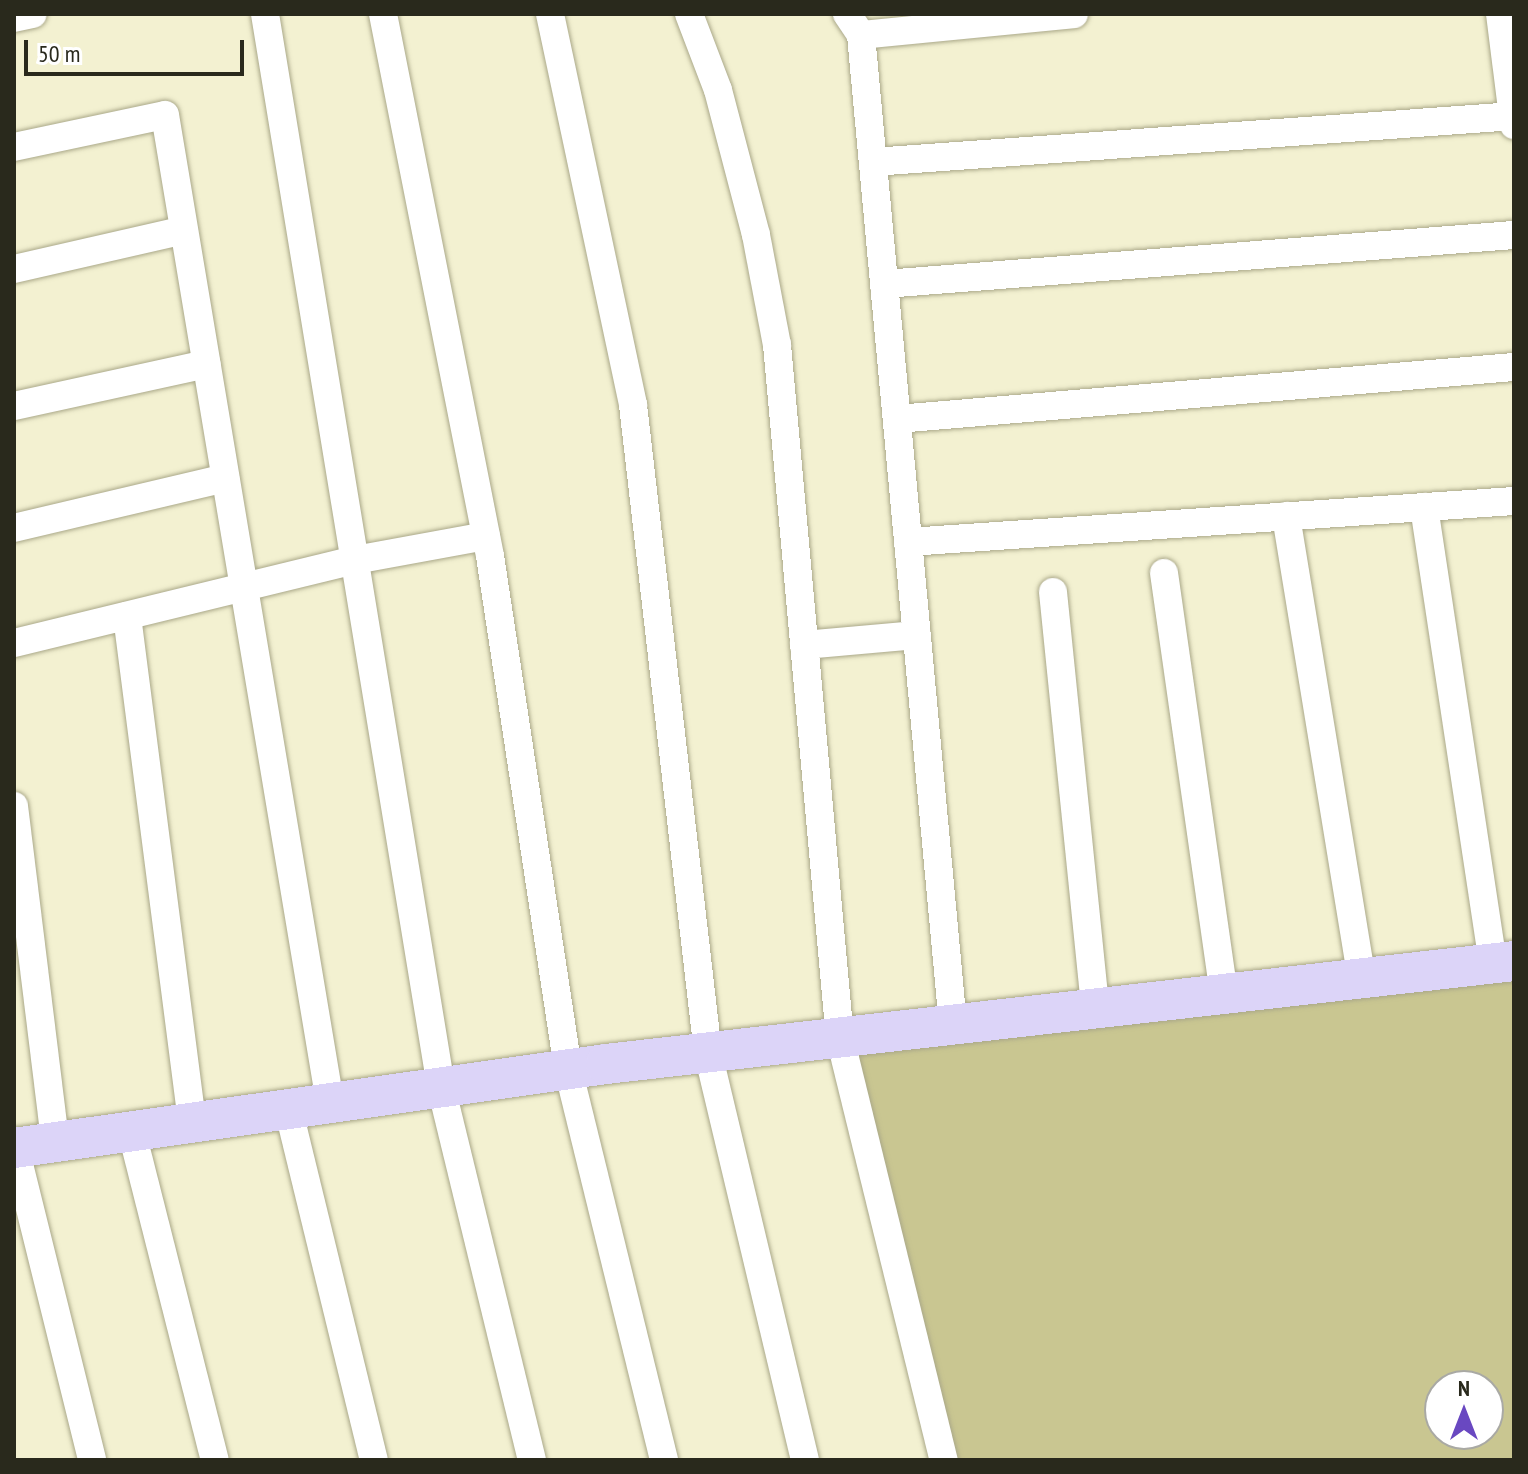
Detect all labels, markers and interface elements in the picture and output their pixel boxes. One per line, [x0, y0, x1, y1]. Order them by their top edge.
scale bar [28, 24, 248, 74]
text: 50 m [38, 38, 80, 69]
north arrow [1424, 1370, 1504, 1450]
text: N [1458, 1374, 1470, 1402]

